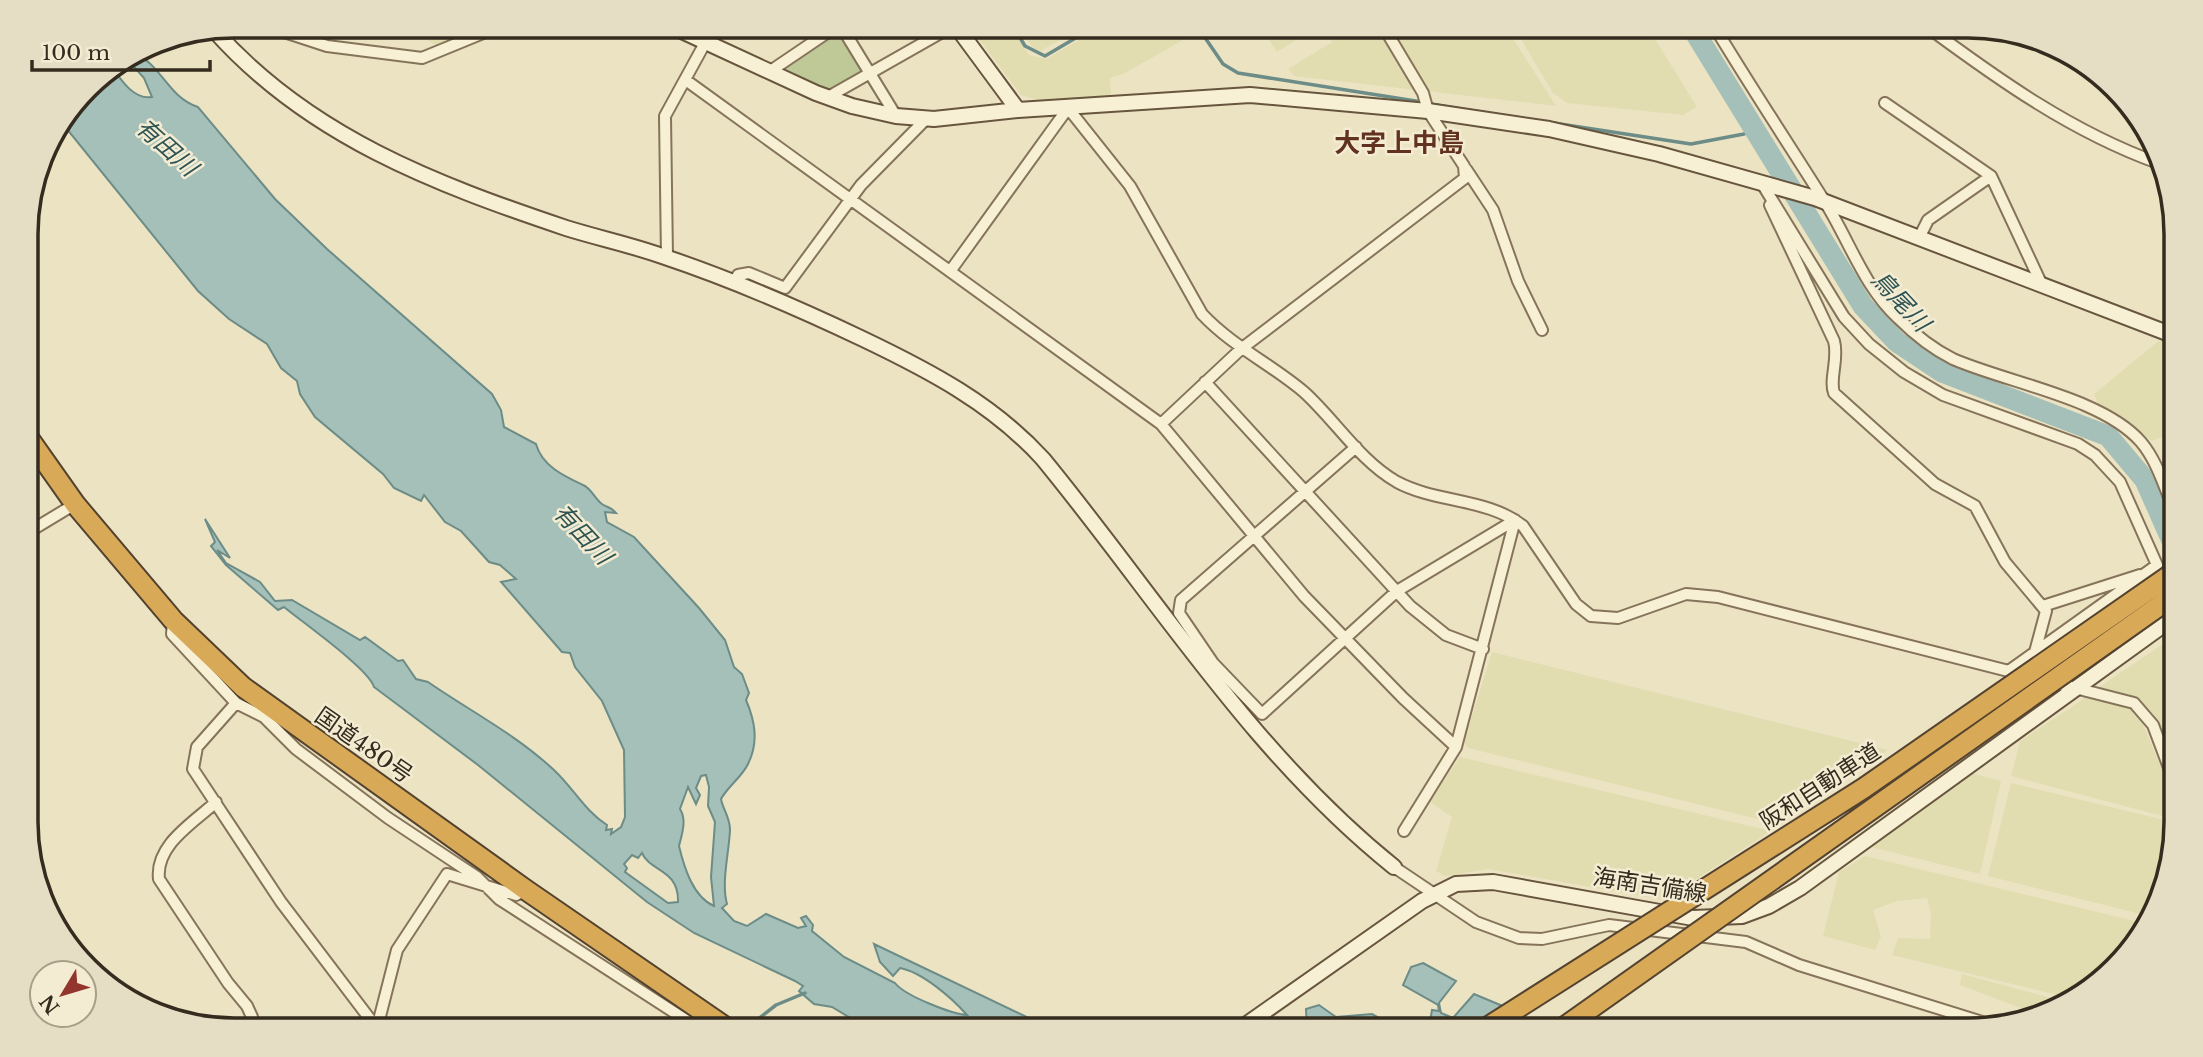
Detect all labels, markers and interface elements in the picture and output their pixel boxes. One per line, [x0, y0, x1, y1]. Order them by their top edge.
scale bar [32, 28, 210, 72]
text: 100 m [42, 40, 110, 66]
water label: 有田川 [131, 112, 206, 184]
district label: 大字上中島 [1334, 127, 1464, 159]
water label: 鳥尾川 [1866, 265, 1938, 339]
water label: 有田川 [548, 498, 620, 572]
street label: 国道480号 [310, 701, 418, 789]
street label: 阪和自動車道 [1755, 737, 1885, 835]
street label: 海南吉備線 [1591, 862, 1709, 908]
north arrow [28, 959, 98, 1029]
text: N [35, 990, 65, 1018]

